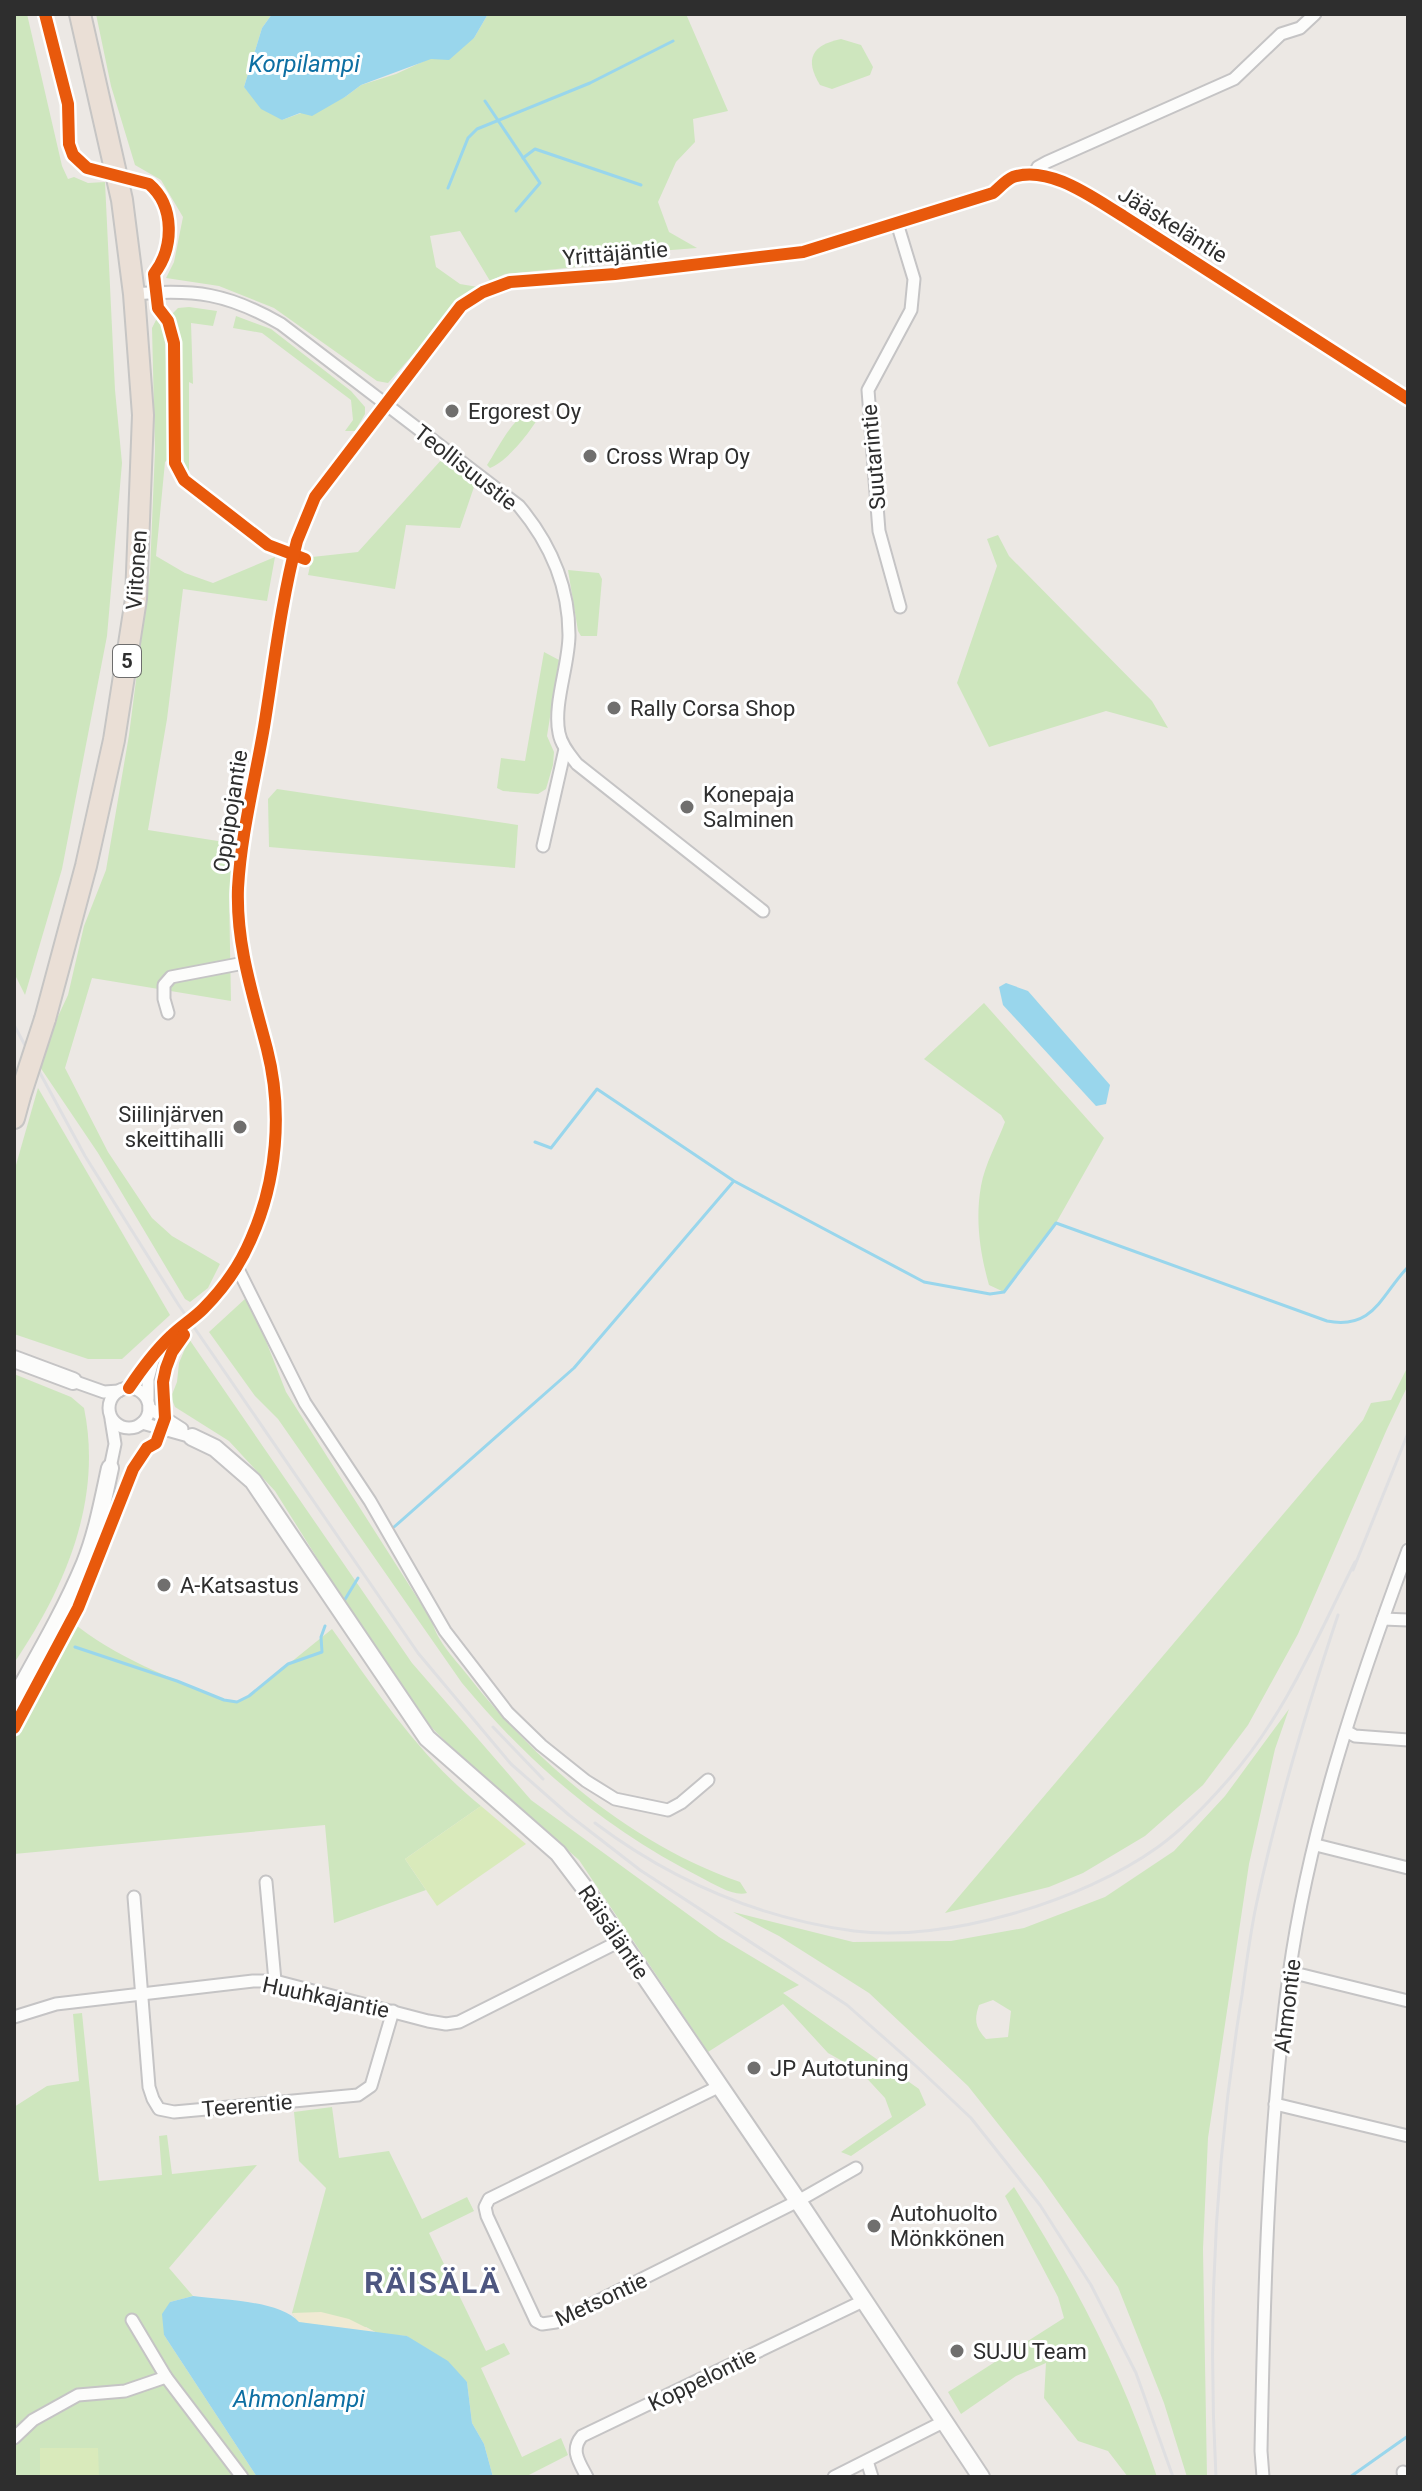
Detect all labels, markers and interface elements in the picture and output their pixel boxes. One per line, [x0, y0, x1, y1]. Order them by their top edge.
water label: Korpilampi [248, 50, 360, 78]
street label: Jääskeläntie [1114, 181, 1232, 268]
street label: Yrittäjäntie [561, 236, 669, 271]
place label: Ergorest Oy [468, 399, 582, 424]
marker: Ergorest Oy [443, 402, 461, 420]
street label: Suutarintie [856, 403, 891, 511]
street label: Teollisuustie [409, 420, 522, 515]
place label: Cross Wrap Oy [606, 444, 751, 469]
marker: Cross Wrap Oy [581, 447, 599, 465]
street label: Viitonen [121, 529, 152, 611]
road number: 5 [113, 645, 141, 677]
place label: Rally Corsa Shop [630, 696, 795, 721]
marker: Rally Corsa Shop [605, 699, 623, 717]
street label: Oppipojantie [208, 748, 253, 874]
place label: Konepaja Salminen [703, 782, 794, 832]
marker: Konepaja Salminen [678, 798, 696, 816]
place label: Siilinjärven skeittihalli [118, 1102, 224, 1152]
marker: Siilinjärven skeittihalli [231, 1118, 249, 1136]
place label: A-Katsastus [180, 1573, 299, 1598]
marker: A-Katsastus [155, 1576, 173, 1594]
street label: Räisäläntie [573, 1881, 654, 1984]
street label: Ahmontie [1269, 1958, 1306, 2055]
street label: Huuhkajantie [260, 1972, 391, 2023]
place label: JP Autotuning [770, 2056, 909, 2081]
marker: JP Autotuning [745, 2059, 763, 2077]
street label: Teerentie [201, 2089, 293, 2122]
place label: Autohuolto Mönkkönen [890, 2201, 1005, 2251]
marker: Autohuolto Mönkkönen [865, 2217, 883, 2235]
district label: RÄISÄLÄ [364, 2265, 502, 2300]
street label: Metsontie [551, 2267, 651, 2332]
place label: SUJU Team [973, 2339, 1087, 2364]
marker: SUJU Team [948, 2342, 966, 2360]
street label: Koppelontie [644, 2343, 760, 2416]
water label: Ahmonlampi [232, 2385, 365, 2413]

